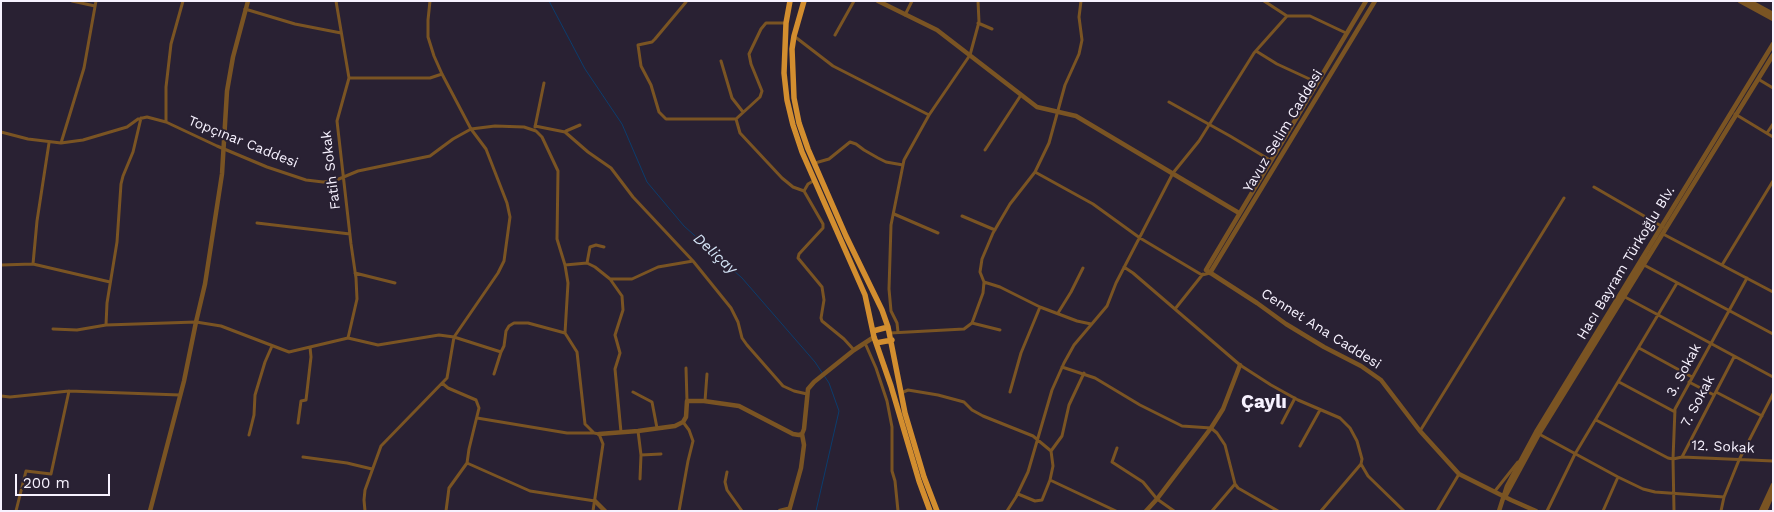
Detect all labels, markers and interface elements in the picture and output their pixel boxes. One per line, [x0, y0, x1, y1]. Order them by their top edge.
street label: Yavuz Selim Caddesi [1240, 67, 1326, 195]
street label: Topçınar Caddesi [186, 112, 300, 172]
street label: Fatih Sokak [318, 130, 344, 210]
street label: Hacı Bayram Türkoğlu Blv. [1573, 183, 1679, 343]
water label: Deliçay [690, 230, 740, 278]
street label: Cennet Ana Caddesi [1258, 285, 1384, 373]
street label: 3. Sokak [1663, 341, 1705, 399]
street label: 7. Sokak [1677, 372, 1719, 430]
district label: Çaylı [1241, 391, 1287, 413]
street label: 12. Sokak [1691, 437, 1755, 457]
scale bar [18, 464, 112, 496]
text: 200 m [23, 474, 70, 492]

